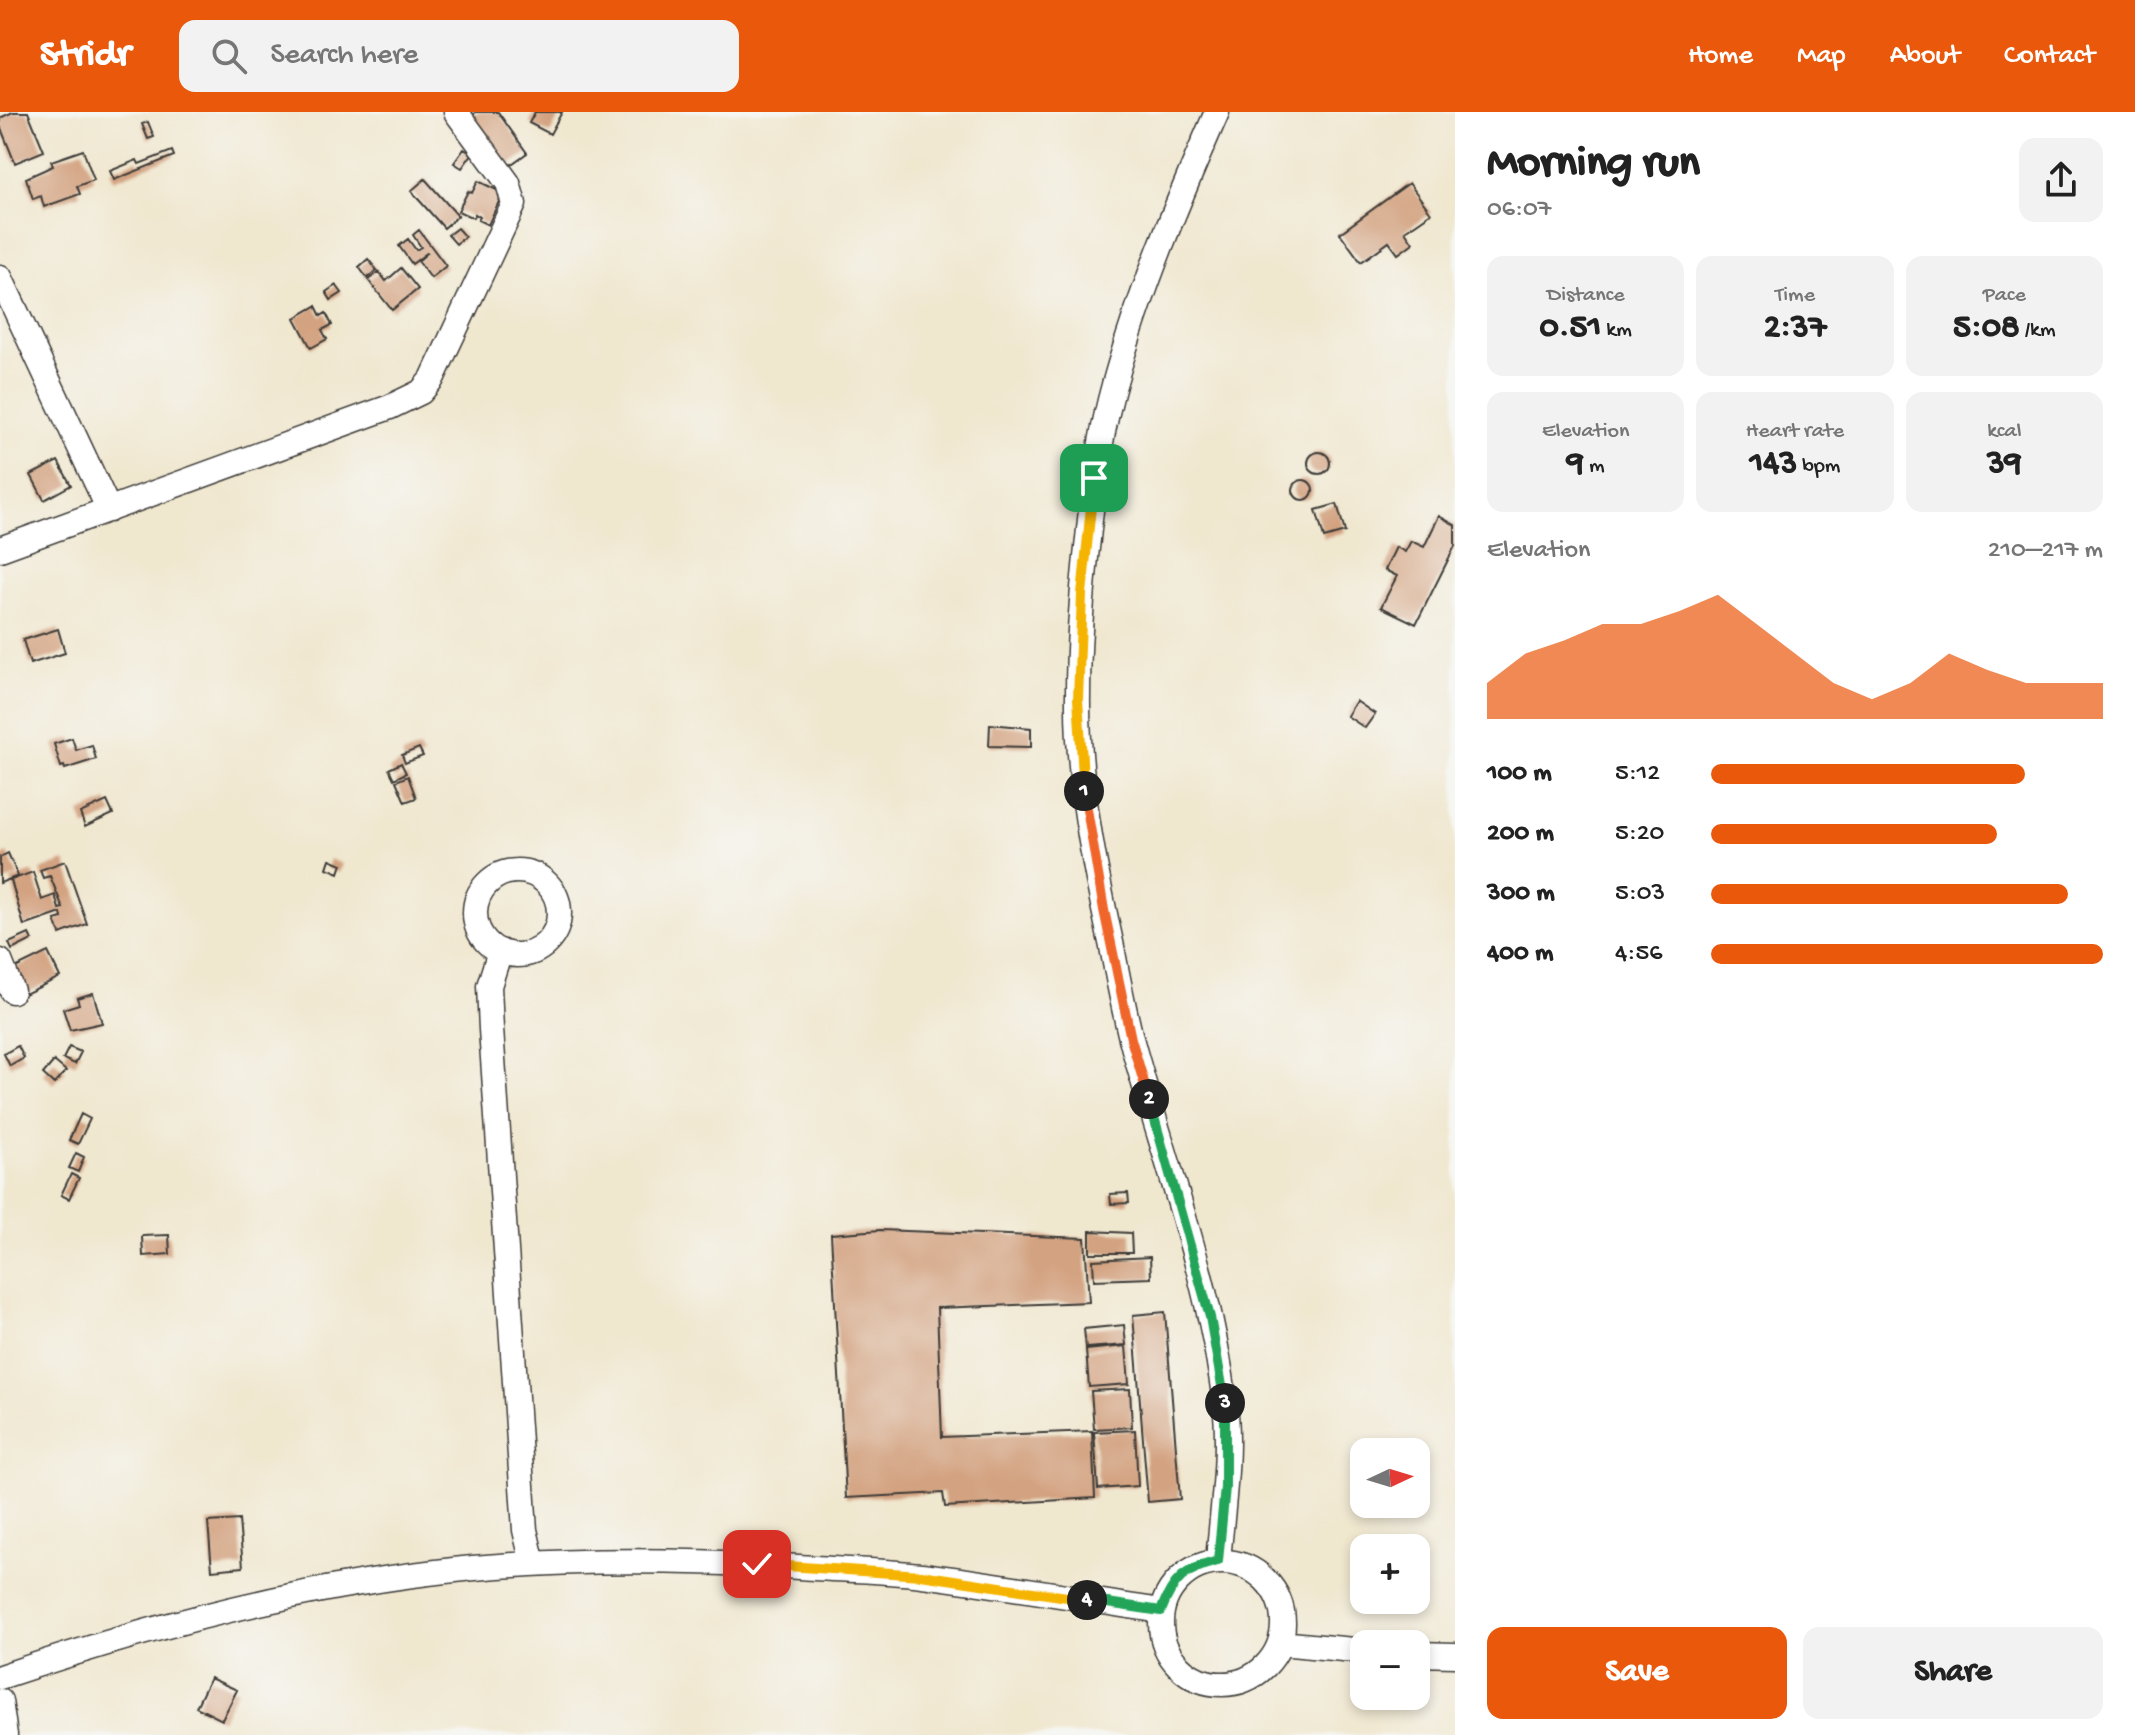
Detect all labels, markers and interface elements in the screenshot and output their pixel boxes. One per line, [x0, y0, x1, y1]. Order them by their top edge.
search box [179, 20, 739, 92]
text: Stridr [40, 34, 131, 78]
icon: search [207, 34, 251, 78]
text: Search here [271, 39, 418, 74]
text: Home [1688, 40, 1753, 73]
text: Map [1797, 40, 1846, 73]
text: About [1890, 40, 1960, 73]
text: Contact [2004, 40, 2095, 73]
button: share [2019, 138, 2103, 222]
text: Morning run [1487, 139, 1700, 191]
text: 06:07 [1487, 195, 1551, 226]
text: Distance [1547, 283, 1625, 309]
text: Time [1775, 283, 1815, 309]
text: Pace [1983, 283, 2026, 309]
text: 0.51 [1540, 309, 1601, 349]
text: 2:37 [1764, 309, 1826, 349]
text: 5:08 [1953, 309, 2020, 349]
text: km [1601, 318, 1632, 344]
text: /km [2020, 318, 2056, 344]
text: Elevation [1542, 419, 1629, 445]
text: Heart rate [1746, 419, 1844, 445]
text: kcal [1987, 419, 2021, 445]
pin [1060, 444, 1128, 512]
text: 9 [1567, 445, 1584, 485]
text: 143 [1750, 445, 1797, 485]
text: 39 [1987, 445, 2022, 485]
text: m [1584, 454, 1605, 480]
text: bpm [1797, 454, 1840, 480]
icon: arrive [1072, 456, 1116, 500]
text: Elevation [1487, 536, 1590, 567]
text: 210–217 m [1988, 536, 2103, 567]
text: 100 m [1487, 759, 1552, 790]
text: 5:12 [1615, 759, 1660, 790]
pin: 1 [1064, 771, 1104, 811]
text: 1 [1080, 778, 1088, 804]
text: 200 m [1487, 819, 1554, 850]
text: 5:20 [1615, 819, 1664, 850]
text: 300 m [1487, 879, 1555, 910]
text: 5:03 [1615, 879, 1665, 910]
text: 400 m [1487, 939, 1553, 970]
text: 4:56 [1615, 939, 1662, 970]
pin: 2 [1129, 1079, 1169, 1119]
text: 2 [1144, 1086, 1154, 1112]
pin: 3 [1205, 1383, 1245, 1423]
text: 3 [1219, 1390, 1231, 1416]
north arrow [1350, 1438, 1430, 1518]
map controls [1350, 1438, 1430, 1710]
pin [723, 1530, 791, 1598]
button: + [1350, 1534, 1430, 1614]
icon: check [735, 1542, 779, 1586]
pin: 4 [1067, 1580, 1107, 1620]
text: 4 [1082, 1587, 1092, 1613]
button: Save [1487, 1627, 1787, 1719]
button: Share [1803, 1627, 2103, 1719]
button: − [1350, 1630, 1430, 1710]

